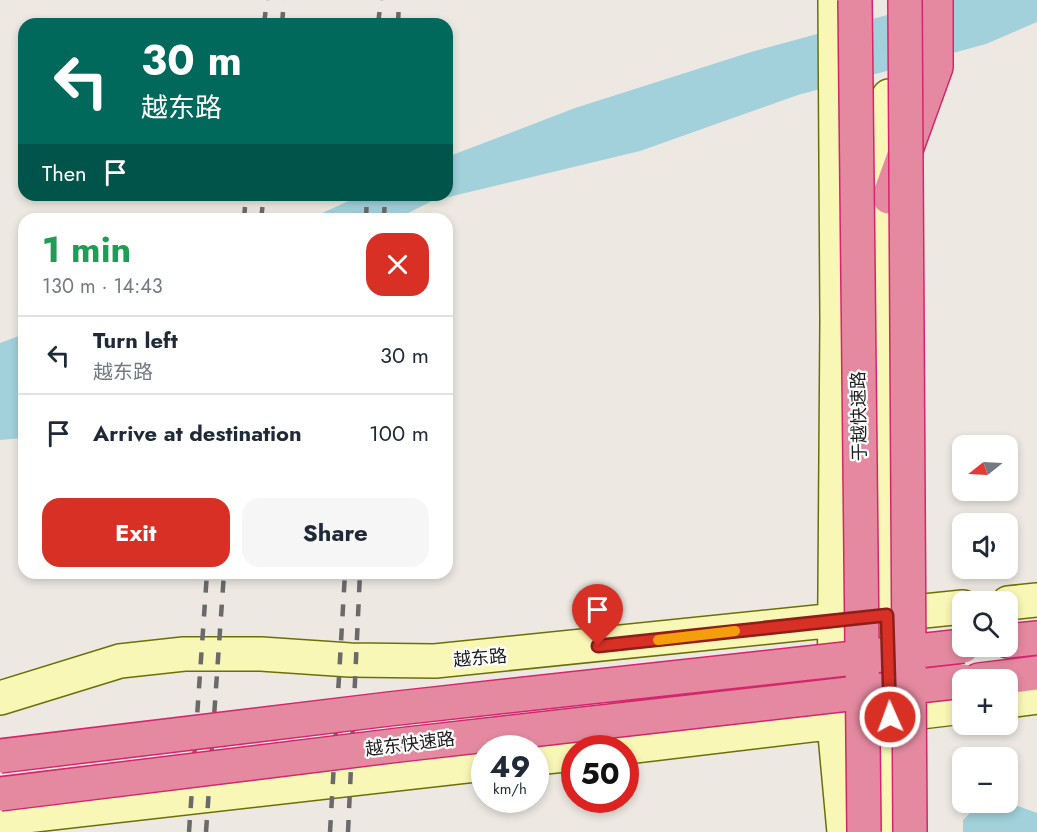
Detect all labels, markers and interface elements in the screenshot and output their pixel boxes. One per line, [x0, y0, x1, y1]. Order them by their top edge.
text: 30 m [141, 30, 242, 91]
icon: left [42, 42, 120, 120]
text: 越东路 [141, 88, 222, 127]
icon: arrive [99, 156, 132, 189]
text: Then [42, 157, 87, 189]
text: 1 min [42, 223, 131, 275]
button: close [366, 233, 429, 296]
text: 130 m · 14:43 [42, 272, 163, 301]
text: Turn left [93, 324, 178, 356]
icon: left [42, 339, 75, 372]
text: 30 m [380, 339, 429, 371]
text: 越东路 [93, 358, 153, 387]
street label: 于越快速路 [845, 371, 873, 461]
icon: arrive [42, 417, 75, 450]
text: Arrive at destination [93, 417, 302, 449]
text: 100 m [369, 417, 429, 449]
north arrow [952, 435, 1018, 501]
map controls [952, 435, 1018, 813]
button: Exit [42, 498, 230, 567]
button: Share [242, 498, 429, 567]
button: sound [952, 513, 1018, 579]
pin [572, 584, 623, 646]
button: search [952, 591, 1018, 657]
icon: arrive [581, 593, 614, 626]
street label: 越东路 [452, 643, 508, 673]
button: + [952, 669, 1018, 735]
position arrow [858, 685, 922, 749]
street label: 越东快速路 [364, 726, 456, 762]
speed limit sign: 50 [561, 735, 639, 813]
text: 49 [489, 745, 531, 788]
button: − [952, 747, 1018, 813]
text: km/h [493, 778, 527, 800]

